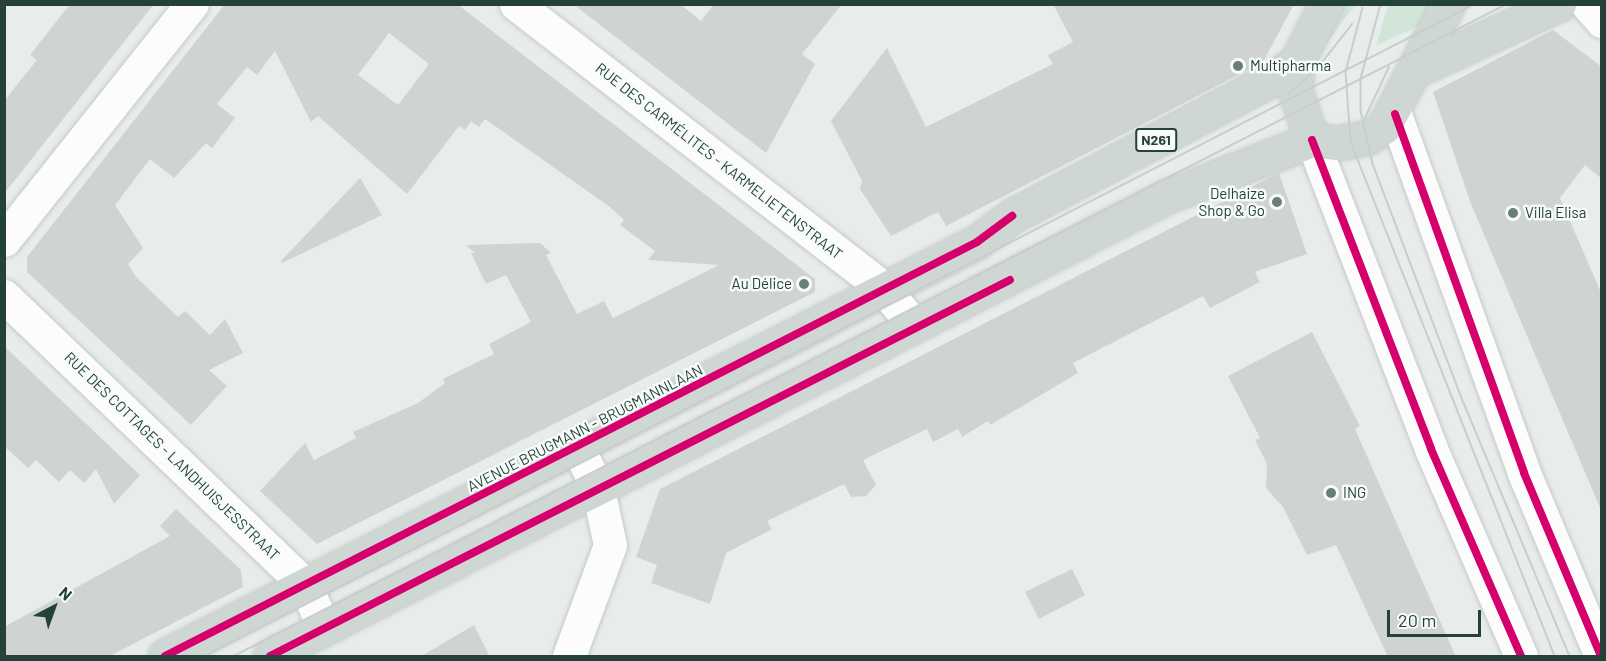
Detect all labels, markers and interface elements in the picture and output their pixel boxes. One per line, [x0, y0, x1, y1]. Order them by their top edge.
place label: Multipharma [1250, 57, 1331, 75]
street label: RUE DES CARMÉLITES - KARMELIETENSTRAAT [592, 59, 846, 263]
marker: Multipharma [1231, 59, 1245, 73]
road number: N261 [1135, 129, 1177, 151]
place label: Delhaize Shop & Go [1199, 184, 1265, 219]
marker: Delhaize Shop & Go [1270, 195, 1284, 209]
place label: Villa Elisa [1525, 204, 1586, 222]
marker: Villa Elisa [1506, 206, 1520, 220]
place label: Au Délice [732, 275, 792, 293]
marker: Au Délice [797, 277, 811, 291]
street label: RUE DES COTTAGES - LANDHUISJESSTRAAT [61, 348, 283, 564]
street label: AVENUE BRUGMANN - BRUGMANNLAAN [464, 361, 706, 495]
place label: ING [1343, 484, 1366, 502]
marker: ING [1324, 486, 1338, 500]
north arrow [24, 577, 84, 637]
text: N [56, 582, 76, 604]
scale bar [1390, 598, 1484, 636]
text: 20 m [1398, 609, 1436, 631]

